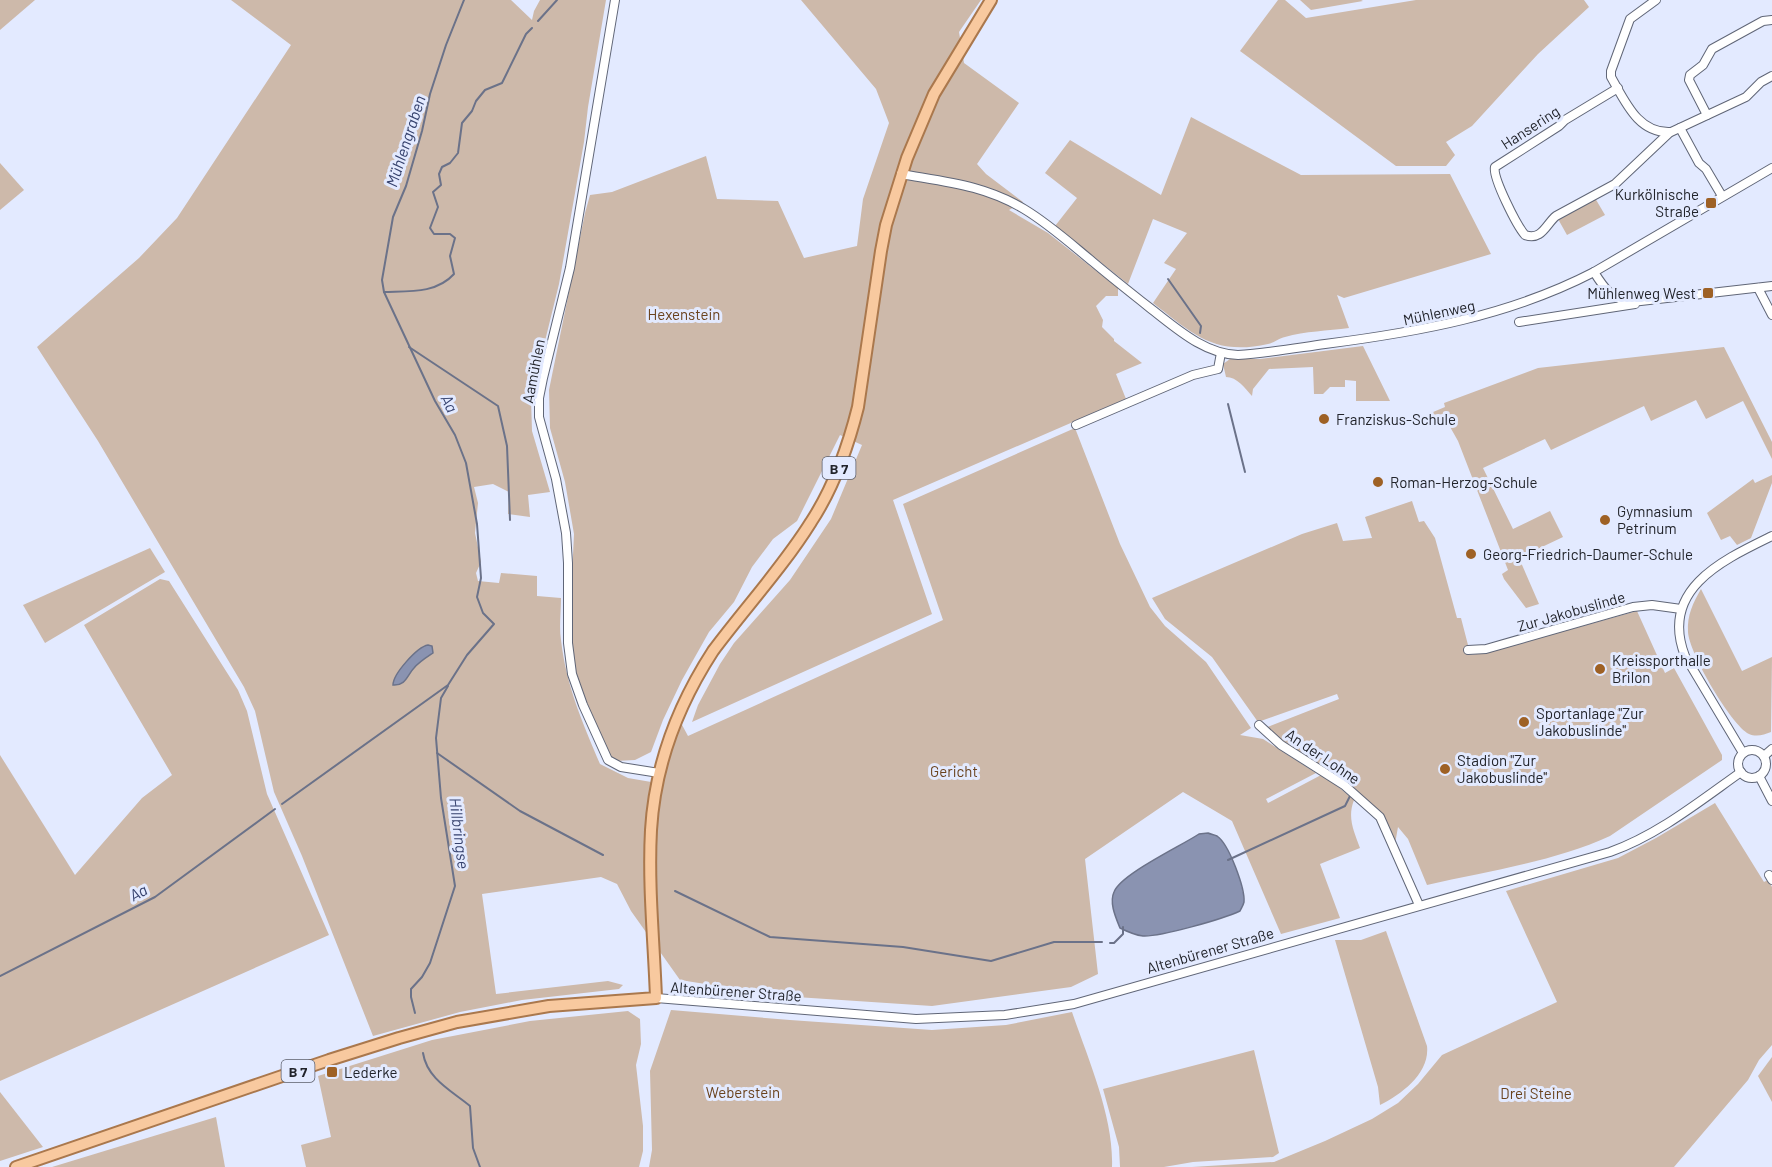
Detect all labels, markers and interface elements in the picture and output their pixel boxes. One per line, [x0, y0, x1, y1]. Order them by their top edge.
water label: Mühlengraben [381, 93, 429, 189]
street label: Hansering [1497, 101, 1563, 153]
place label: Kurkölnische Straße [1615, 185, 1699, 220]
marker: Kurkölnische Straße [1704, 196, 1718, 210]
place label: Mühlenweg West [1587, 284, 1696, 302]
marker: Mühlenweg West [1701, 286, 1715, 300]
street label: Mühlenweg [1401, 296, 1477, 328]
park label: Hexenstein [648, 305, 720, 323]
street label: Aamühlen [518, 337, 548, 405]
water label: Aa [438, 391, 462, 415]
place label: Franziskus-Schule [1336, 410, 1456, 428]
marker: Franziskus-Schule [1317, 412, 1331, 426]
road number: B 7 [822, 457, 856, 479]
place label: Roman-Herzog-Schule [1390, 473, 1538, 491]
marker: Roman-Herzog-Schule [1371, 475, 1385, 489]
place label: Gymnasium Petrinum [1617, 502, 1693, 537]
marker: Gymnasium Petrinum [1598, 513, 1612, 527]
place label: Georg-Friedrich-Daumer-Schule [1483, 545, 1693, 563]
marker: Georg-Friedrich-Daumer-Schule [1464, 547, 1478, 561]
street label: Zur Jakobuslinde [1515, 587, 1627, 635]
place label: Kreissporthalle Brilon [1612, 651, 1711, 686]
marker: Kreissporthalle Brilon [1593, 662, 1607, 676]
place label: Sportanlage "Zur Jakobuslinde" [1536, 704, 1644, 739]
marker: Sportanlage "Zur Jakobuslinde" [1517, 715, 1531, 729]
street label: An der Lohne [1282, 725, 1364, 787]
place label: Stadion "Zur Jakobuslinde" [1457, 751, 1547, 786]
park label: Gericht [930, 762, 978, 780]
marker: Stadion "Zur Jakobuslinde" [1438, 762, 1452, 776]
water label: Hillbringse [446, 796, 474, 870]
water label: Aa [126, 879, 150, 905]
street label: Altenbürener Straße [1144, 923, 1276, 977]
street label: Altenbürener Straße [670, 977, 802, 1005]
road number: B 7 [282, 1060, 314, 1082]
place label: Lederke [344, 1063, 397, 1081]
marker: Lederke [325, 1065, 339, 1079]
park label: Weberstein [706, 1083, 780, 1101]
park label: Drei Steine [1500, 1084, 1572, 1102]

